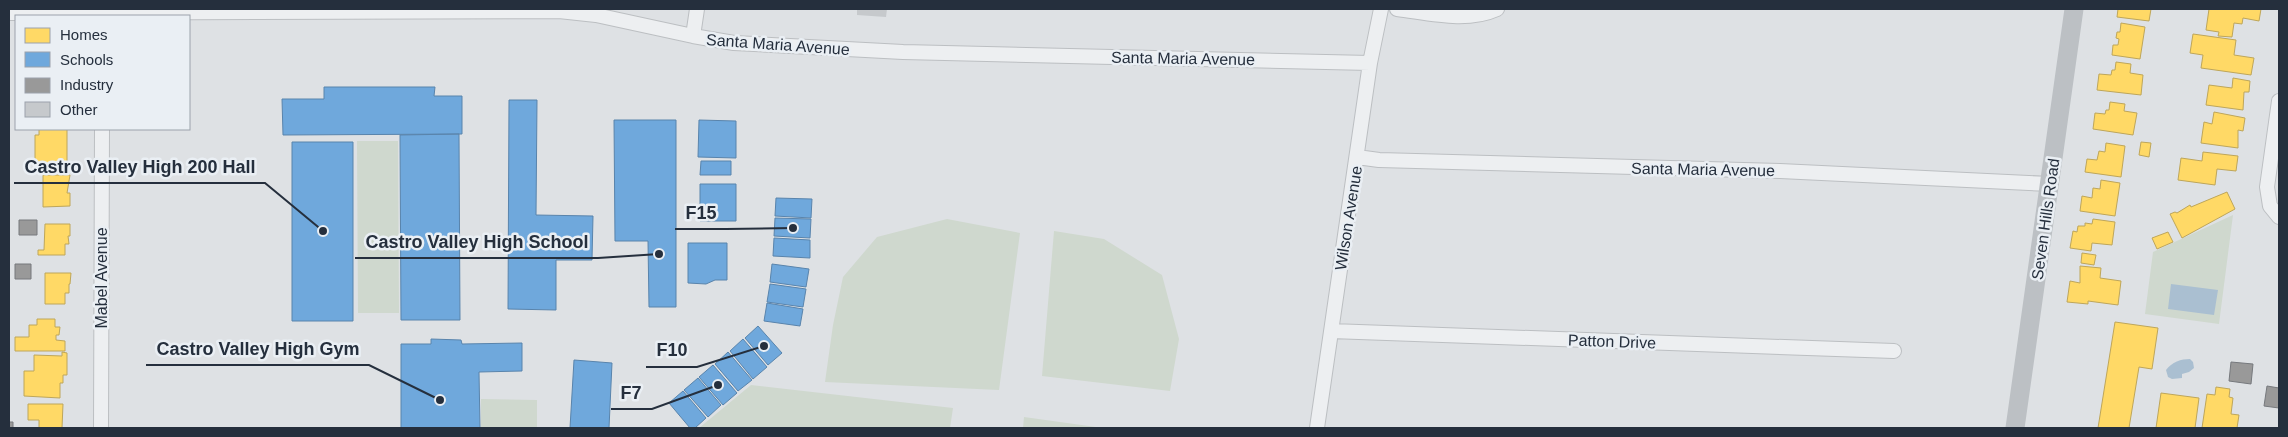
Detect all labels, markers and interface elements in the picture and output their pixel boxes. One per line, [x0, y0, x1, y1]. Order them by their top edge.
legend [15, 15, 190, 130]
text: Homes [60, 26, 108, 43]
street label: Santa Maria Avenue [706, 31, 850, 58]
street label: Santa Maria Avenue [1111, 49, 1255, 68]
text: Schools [60, 51, 113, 68]
text: Industry [60, 76, 114, 93]
text: Other [60, 101, 98, 118]
callout: Castro Valley High 200 Hall [14, 150, 265, 183]
text: Castro Valley High 200 Hall [24, 157, 256, 177]
street label: Seven Hills Road [2029, 157, 2062, 281]
street label: Santa Maria Avenue [1631, 160, 1775, 179]
street label: Wilson Avenue [1332, 165, 1365, 272]
callout: F15 [675, 196, 726, 229]
text: F15 [685, 203, 717, 223]
callout: Castro Valley High School [355, 225, 598, 258]
street label: Mabel Avenue [93, 227, 110, 329]
text: Castro Valley High School [365, 232, 589, 252]
street label: Patton Drive [1568, 331, 1656, 352]
callout: Castro Valley High Gym [146, 332, 369, 365]
callout: F10 [646, 334, 697, 367]
text: Castro Valley High Gym [156, 339, 360, 359]
text: F10 [656, 340, 688, 360]
callout: F7 [611, 376, 652, 409]
text: F7 [620, 383, 642, 403]

